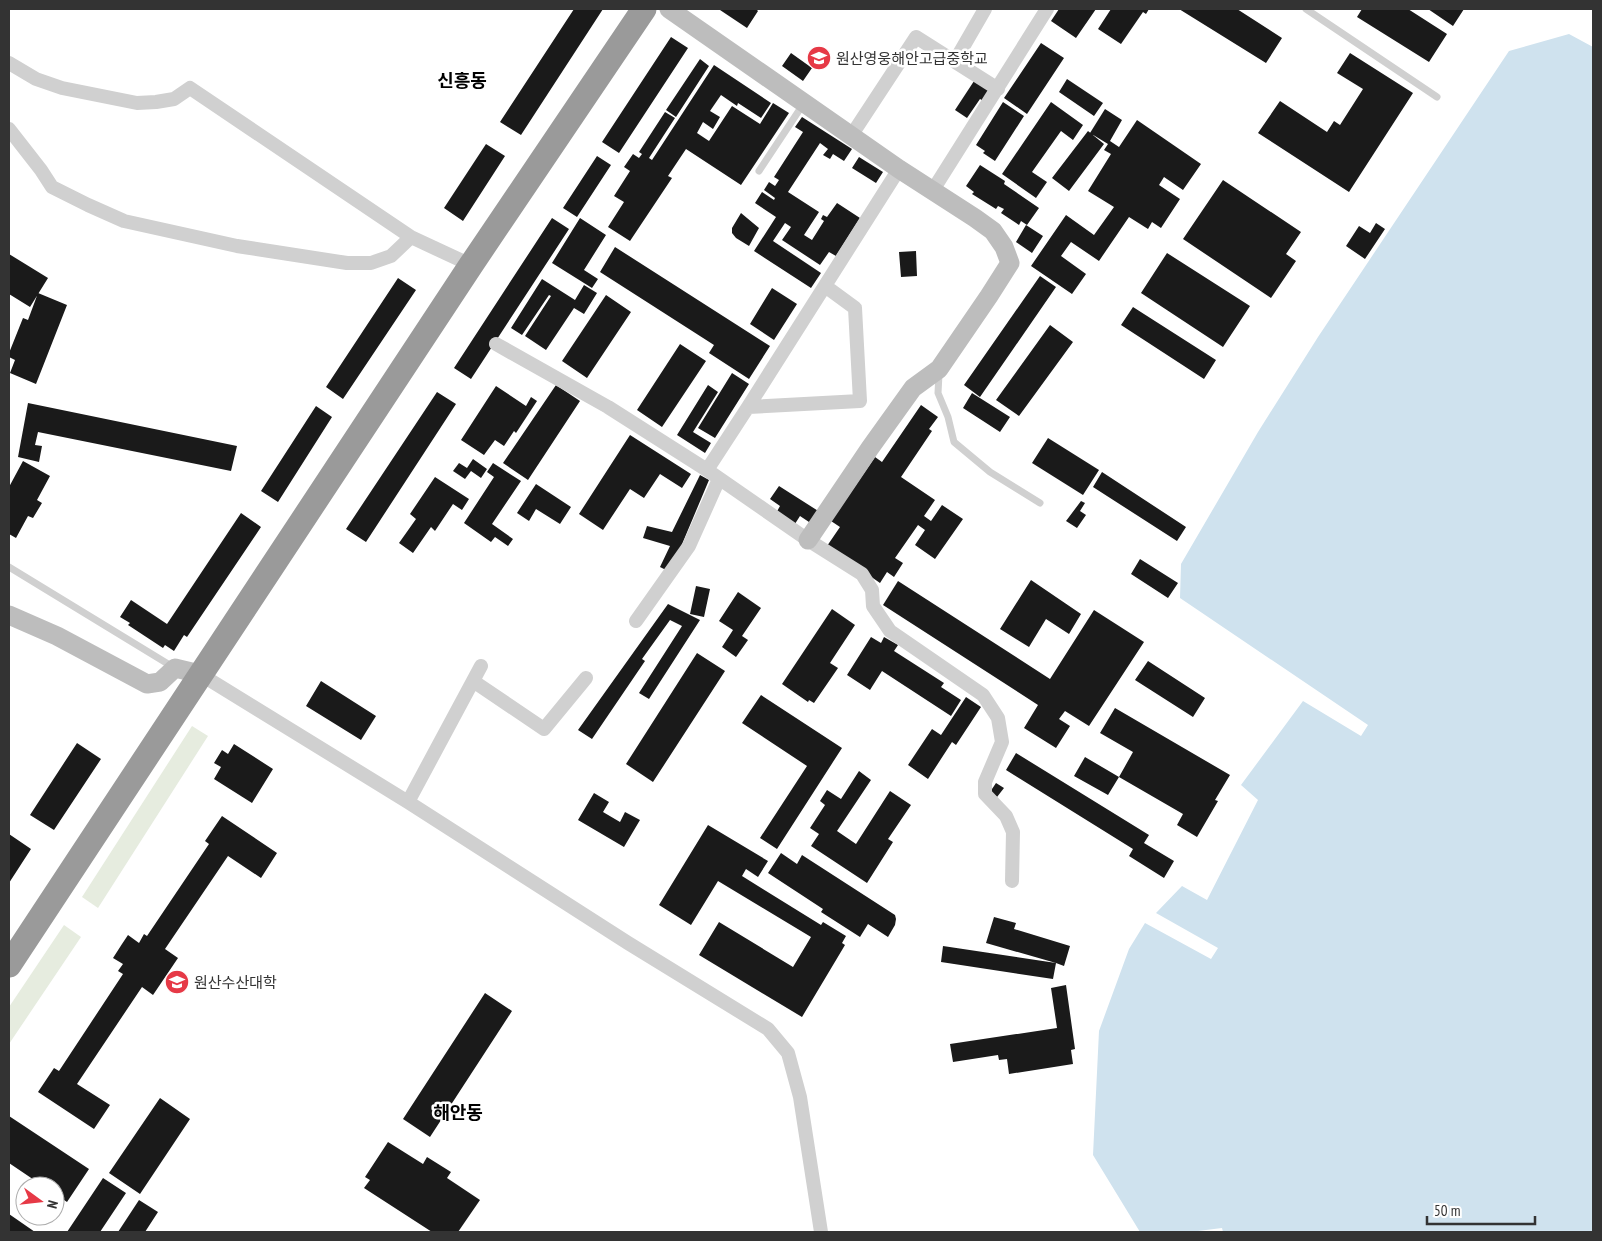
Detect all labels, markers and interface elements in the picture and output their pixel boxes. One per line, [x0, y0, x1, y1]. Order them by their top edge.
school or university icon: 원산영웅해안고급중학교 [806, 45, 832, 71]
place label: 원산영웅해안고급중학교 [836, 49, 988, 68]
district label: 신흥동 [437, 69, 487, 92]
school or university icon: 원산수산대학 [164, 969, 190, 995]
place label: 원산수산대학 [194, 973, 277, 992]
district label: 해안동 [433, 1101, 483, 1124]
north arrow [15, 1176, 65, 1226]
scale bar [1427, 1194, 1534, 1226]
text: N [43, 1198, 62, 1210]
text: 50 m [1434, 1201, 1460, 1220]

